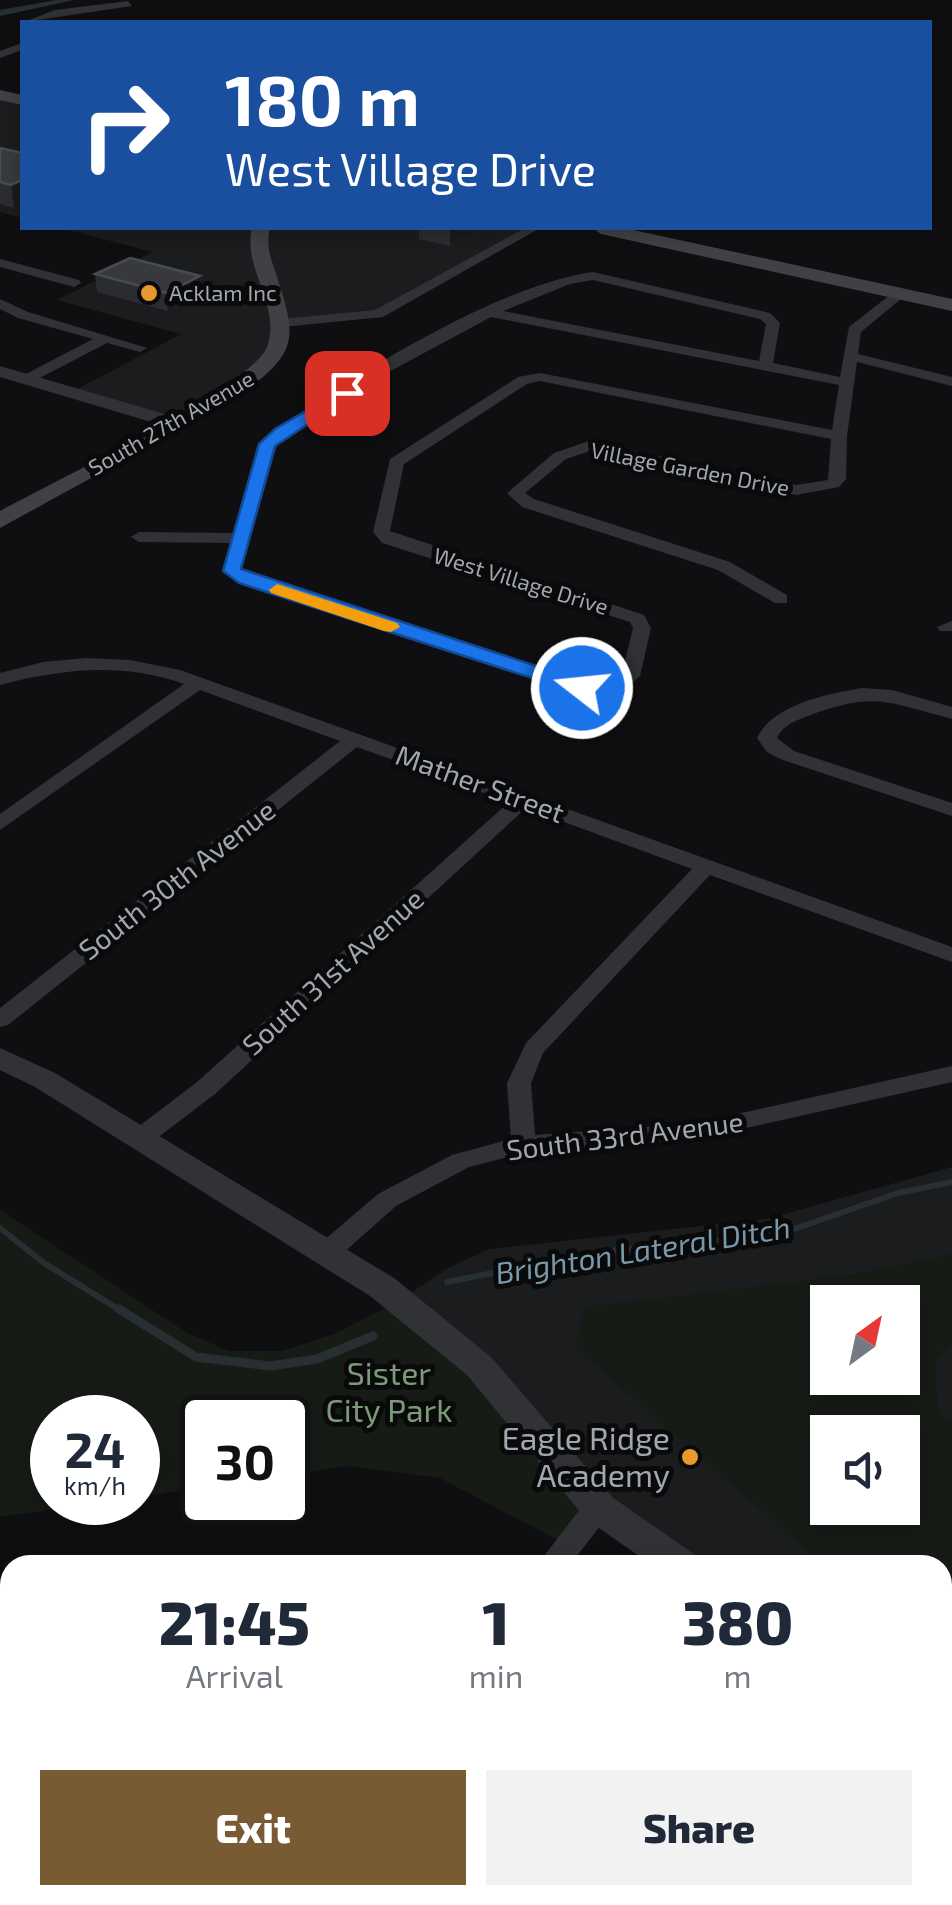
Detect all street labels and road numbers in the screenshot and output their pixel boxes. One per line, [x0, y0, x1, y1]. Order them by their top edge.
street label: South 27th Avenue [83, 364, 258, 480]
street label: Village Garden Drive [589, 436, 792, 500]
street label: West Village Drive [431, 541, 612, 619]
street label: Mather Street [392, 737, 569, 829]
street label: South 30th Avenue [72, 792, 281, 966]
street label: South 31st Avenue [235, 881, 430, 1061]
street label: South 33rd Avenue [505, 1104, 745, 1166]

